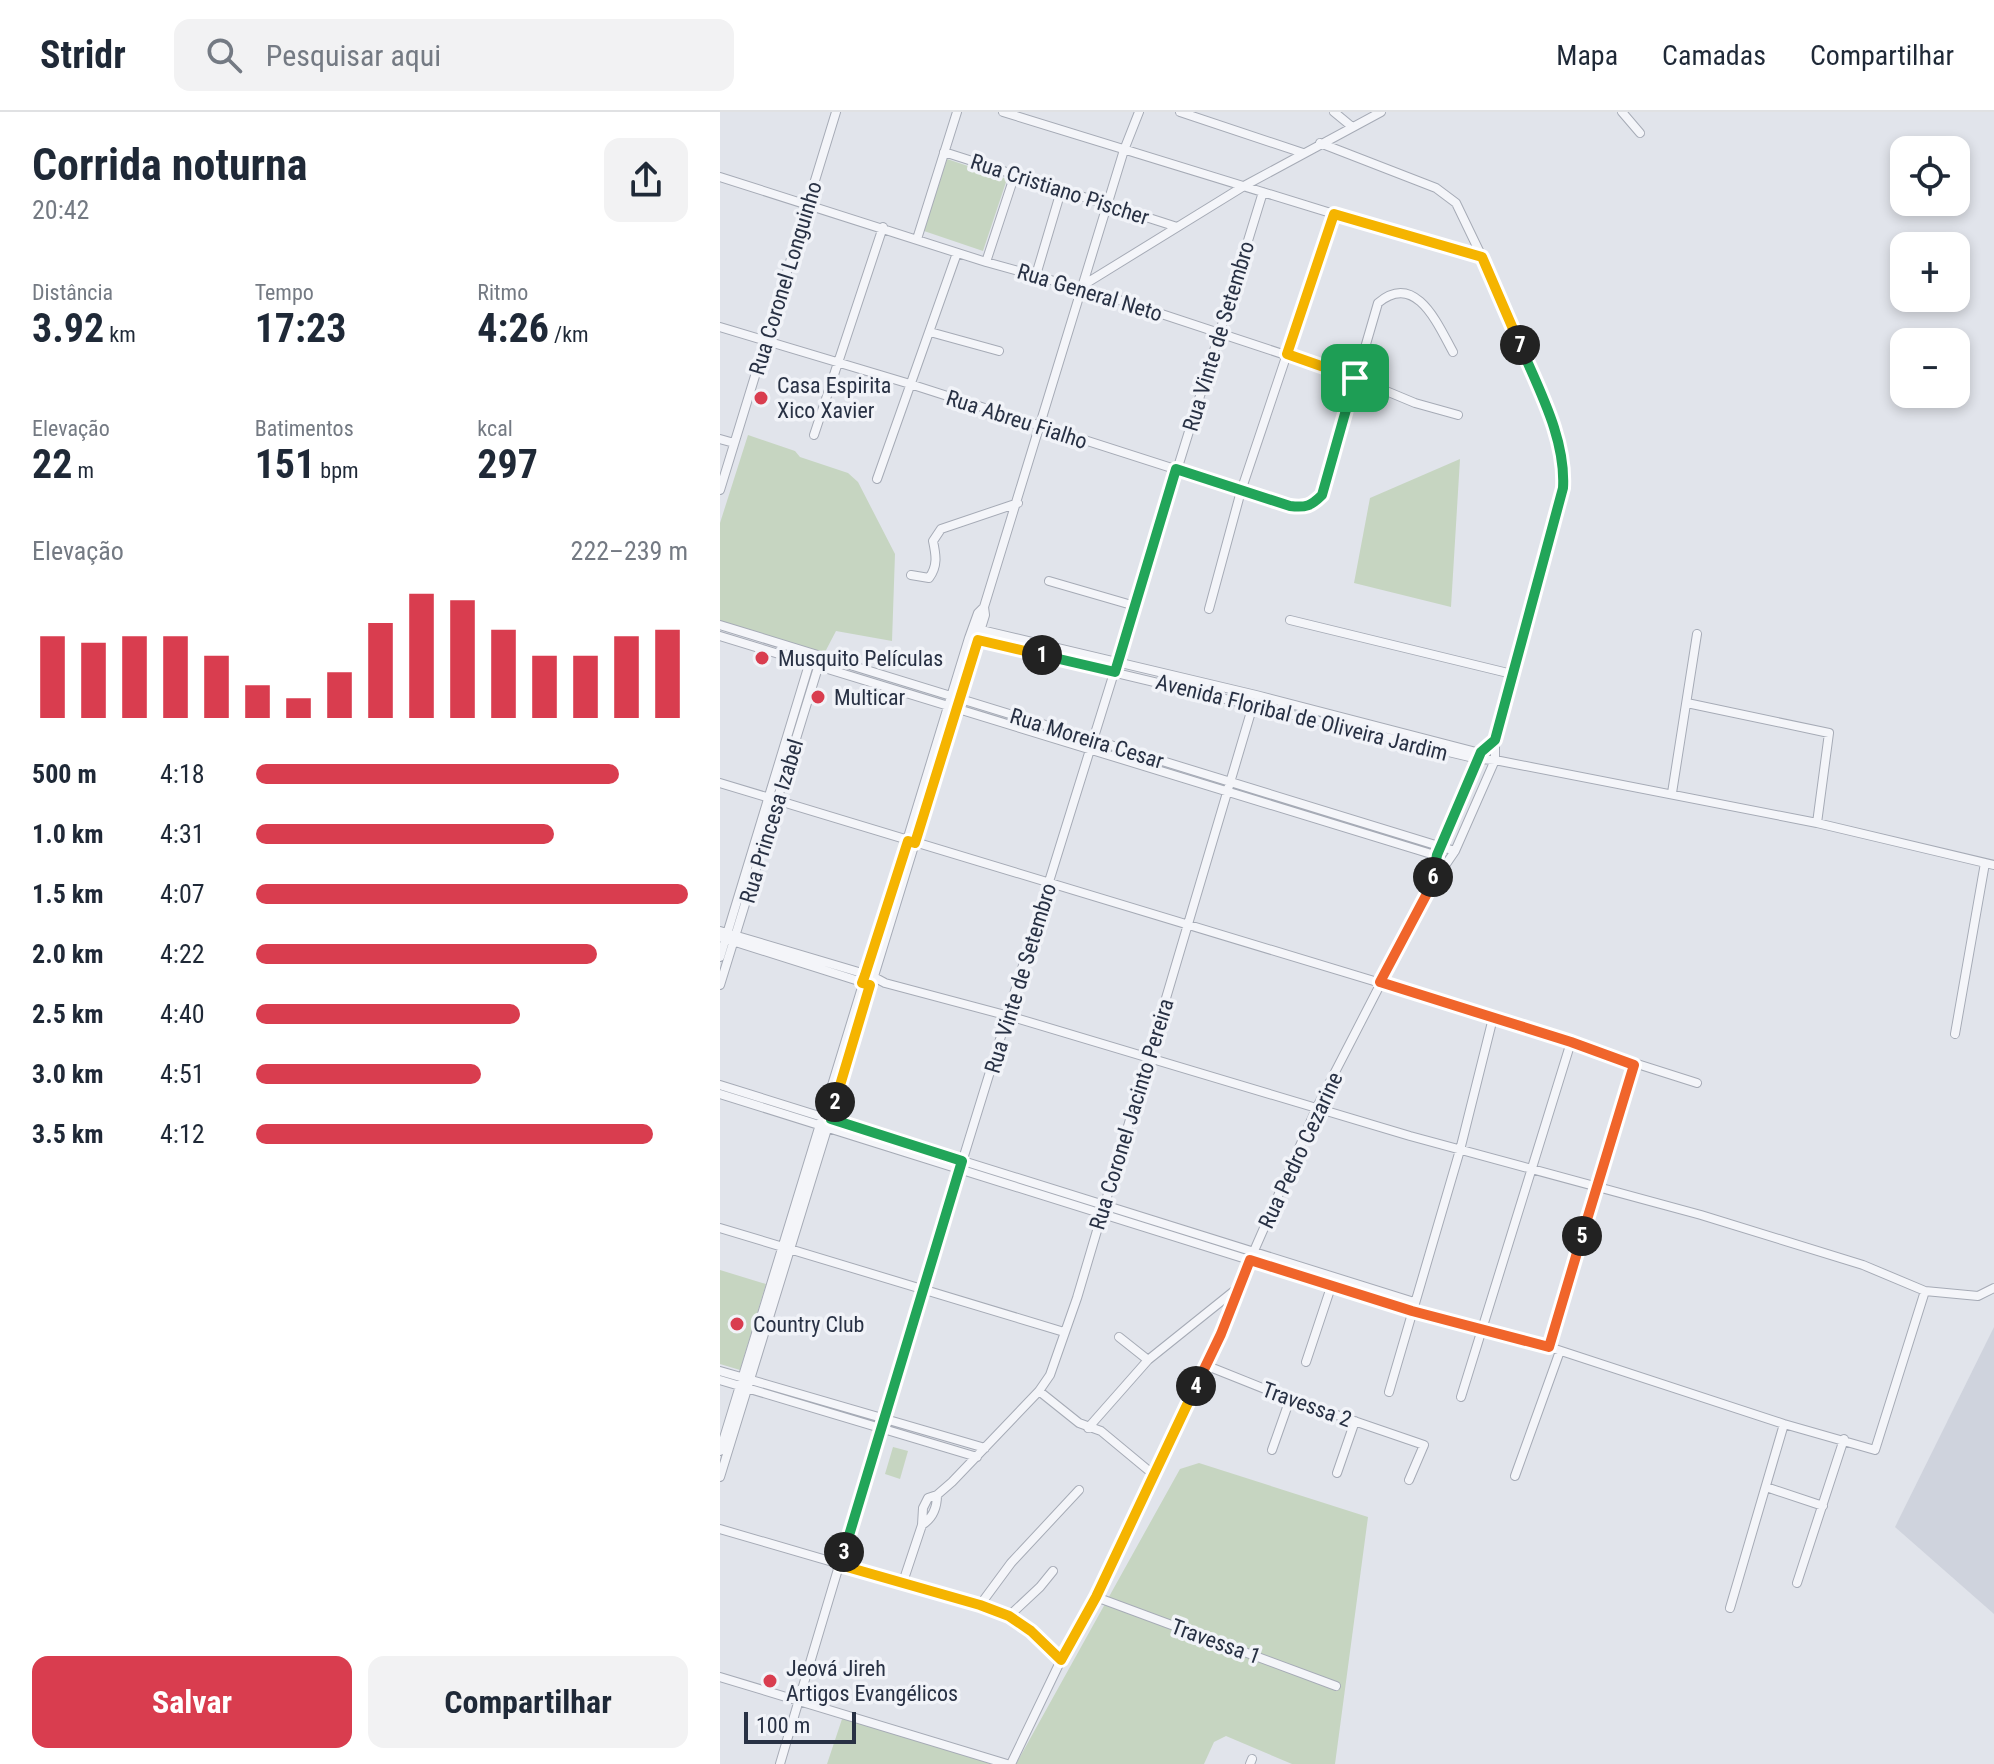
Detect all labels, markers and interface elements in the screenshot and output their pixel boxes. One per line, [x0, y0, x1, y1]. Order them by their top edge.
search box [174, 19, 734, 91]
text: Stridr [40, 33, 126, 77]
icon: search [202, 33, 246, 77]
text: Pesquisar aqui [266, 38, 441, 73]
text: Mapa [1556, 39, 1618, 72]
text: Camadas [1662, 39, 1766, 72]
text: Compartilhar [1810, 39, 1954, 72]
map controls [1890, 136, 1970, 408]
button: locate [1890, 136, 1970, 216]
button: share [604, 138, 688, 222]
text: Corrida noturna [32, 139, 308, 191]
street label: Rua Cristiano Pischer [967, 149, 1152, 230]
street label: Rua Coronel Longuinho [744, 178, 827, 378]
text: 20:42 [32, 195, 89, 225]
button: + [1890, 232, 1970, 312]
street label: Rua Vinte de Setembro [1178, 238, 1259, 434]
street label: Rua General Neto [1014, 259, 1165, 326]
text: Distância [32, 280, 113, 305]
text: Tempo [255, 280, 314, 305]
text: Ritmo [477, 280, 528, 305]
text: 3.92 [32, 305, 104, 352]
text: 17:23 [255, 305, 346, 352]
text: 4:26 [477, 305, 549, 352]
text: km [104, 322, 136, 347]
text: /km [549, 322, 589, 347]
pin: 7 [1500, 325, 1540, 365]
button: − [1890, 328, 1970, 408]
text: 7 [1514, 332, 1526, 357]
pin [1321, 344, 1389, 412]
icon: arrive [1333, 356, 1377, 400]
place label: Casa Espirita Xico Xavier [777, 373, 891, 423]
street label: Rua Abreu Fialho [943, 385, 1091, 454]
marker: Casa Espirita Xico Xavier [752, 389, 770, 407]
text: Elevação [32, 416, 110, 441]
text: Batimentos [255, 416, 354, 441]
text: kcal [477, 416, 513, 441]
text: 22 [32, 441, 72, 488]
text: 151 [255, 441, 315, 488]
text: 297 [477, 441, 538, 488]
text: m [72, 458, 94, 483]
text: bpm [315, 458, 359, 483]
text: Elevação [32, 536, 124, 566]
text: 222–239 m [571, 536, 688, 566]
pin: 1 [1022, 635, 1062, 675]
text: 1 [1036, 642, 1048, 667]
place label: Musquito Películas [778, 646, 943, 671]
marker: Musquito Películas [753, 649, 771, 667]
street label: Avenida Floribal de Oliveira Jardim [1153, 669, 1451, 766]
place label: Multicar [834, 685, 906, 710]
marker: Multicar [809, 688, 827, 706]
street label: Rua Moreira Cesar [1007, 703, 1167, 774]
street label: Rua Princesa Izabel [735, 736, 808, 906]
text: 500 m [32, 759, 97, 789]
text: 4:18 [160, 759, 205, 789]
text: 1.0 km [32, 819, 104, 849]
text: 4:31 [160, 819, 205, 849]
pin: 6 [1413, 857, 1453, 897]
text: 6 [1427, 864, 1439, 889]
text: 1.5 km [32, 879, 104, 909]
text: 4:07 [160, 879, 205, 909]
street label: Rua Vinte de Setembro [980, 880, 1061, 1076]
text: 2.0 km [32, 939, 104, 969]
text: 4:22 [160, 939, 205, 969]
street label: Rua Coronel Jacinto Pereira [1084, 996, 1179, 1233]
text: 2.5 km [32, 999, 104, 1029]
text: 4:40 [160, 999, 205, 1029]
text: 3.0 km [32, 1059, 104, 1089]
text: 4:51 [160, 1059, 205, 1089]
street label: Rua Pedro Cezarine [1253, 1068, 1348, 1232]
pin: 2 [815, 1082, 855, 1122]
text: 2 [829, 1089, 841, 1114]
text: 3.5 km [32, 1119, 104, 1149]
text: 4:12 [160, 1119, 205, 1149]
pin: 5 [1562, 1216, 1602, 1256]
text: 5 [1576, 1223, 1588, 1248]
place label: Country Club [753, 1312, 864, 1337]
marker: Country Club [728, 1315, 746, 1333]
pin: 4 [1176, 1366, 1216, 1406]
text: 4 [1190, 1373, 1202, 1398]
street label: Travessa 2 [1259, 1377, 1355, 1432]
pin: 3 [824, 1532, 864, 1572]
text: 3 [838, 1539, 850, 1564]
street label: Travessa 1 [1168, 1614, 1264, 1669]
button: Salvar [32, 1656, 352, 1748]
button: Compartilhar [368, 1656, 688, 1748]
place label: Jeová Jireh Artigos Evangélicos [786, 1656, 958, 1706]
marker: Jeová Jireh Artigos Evangélicos [761, 1672, 779, 1690]
scale bar [744, 1708, 856, 1744]
text: 100 m [756, 1713, 810, 1738]

